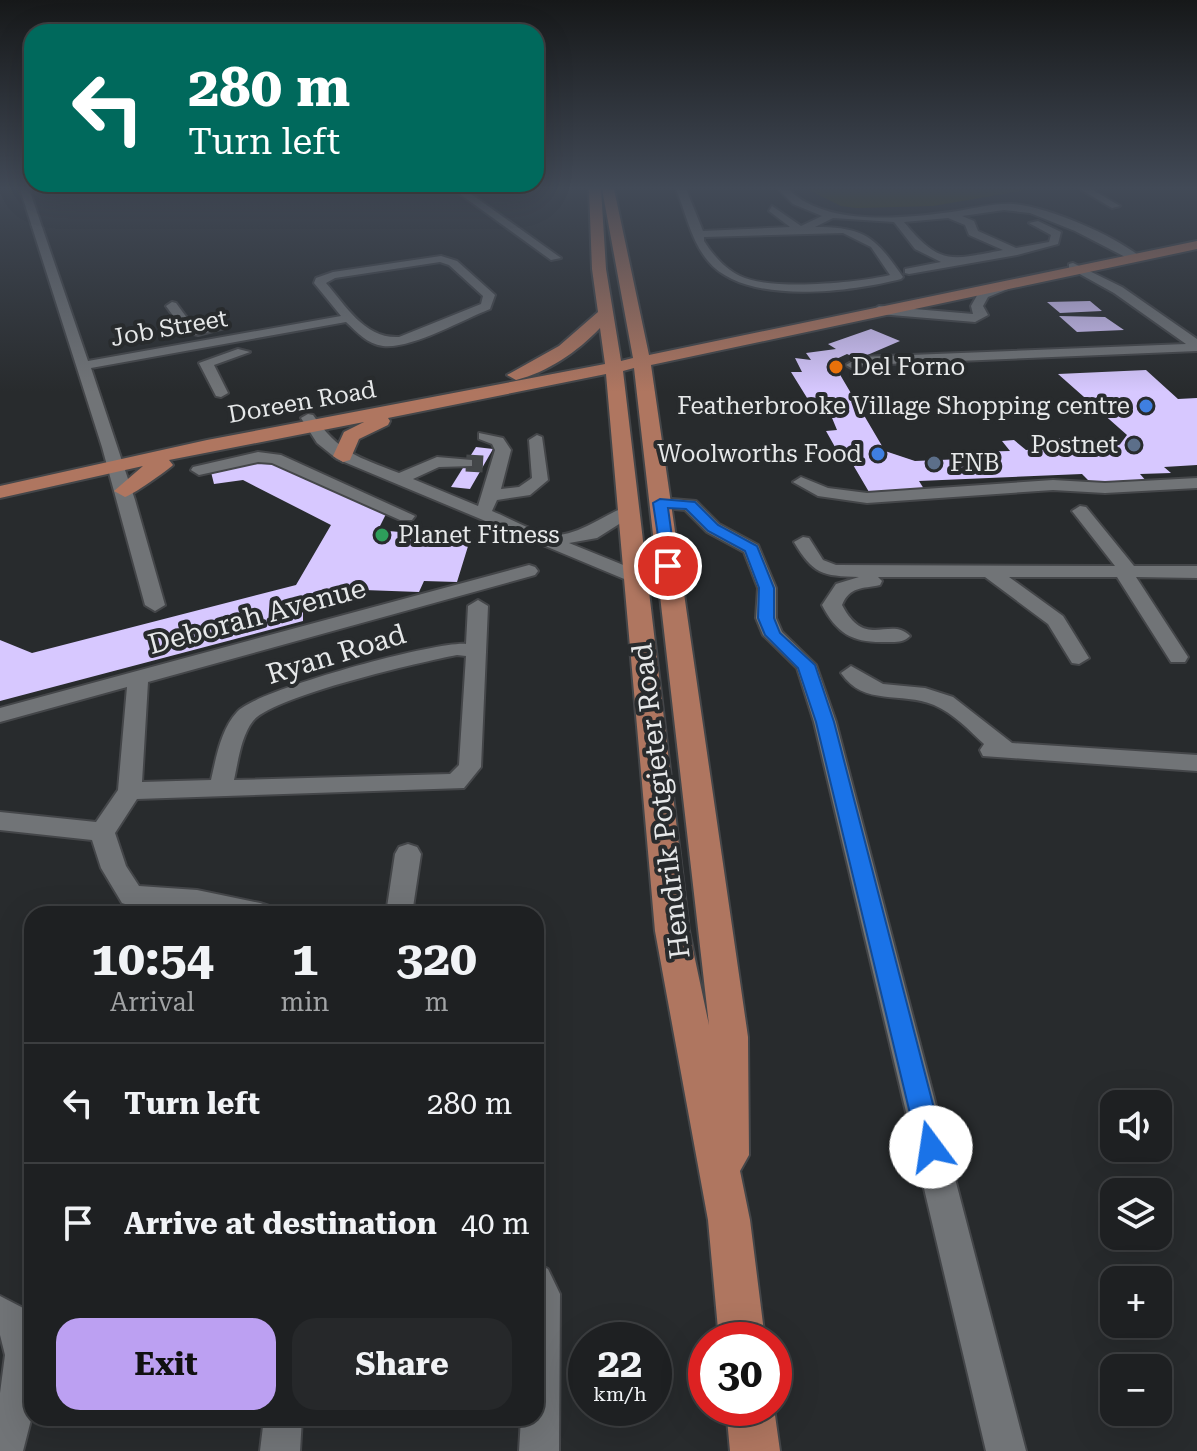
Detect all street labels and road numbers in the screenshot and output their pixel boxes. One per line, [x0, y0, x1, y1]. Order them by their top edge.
street label: Job Street [108, 304, 230, 352]
street label: Doreen Road [226, 375, 378, 429]
street label: Deborah Avenue [145, 571, 369, 661]
street label: Ryan Road [262, 617, 410, 691]
street label: Hendrik Potgieter Road [625, 641, 697, 961]

